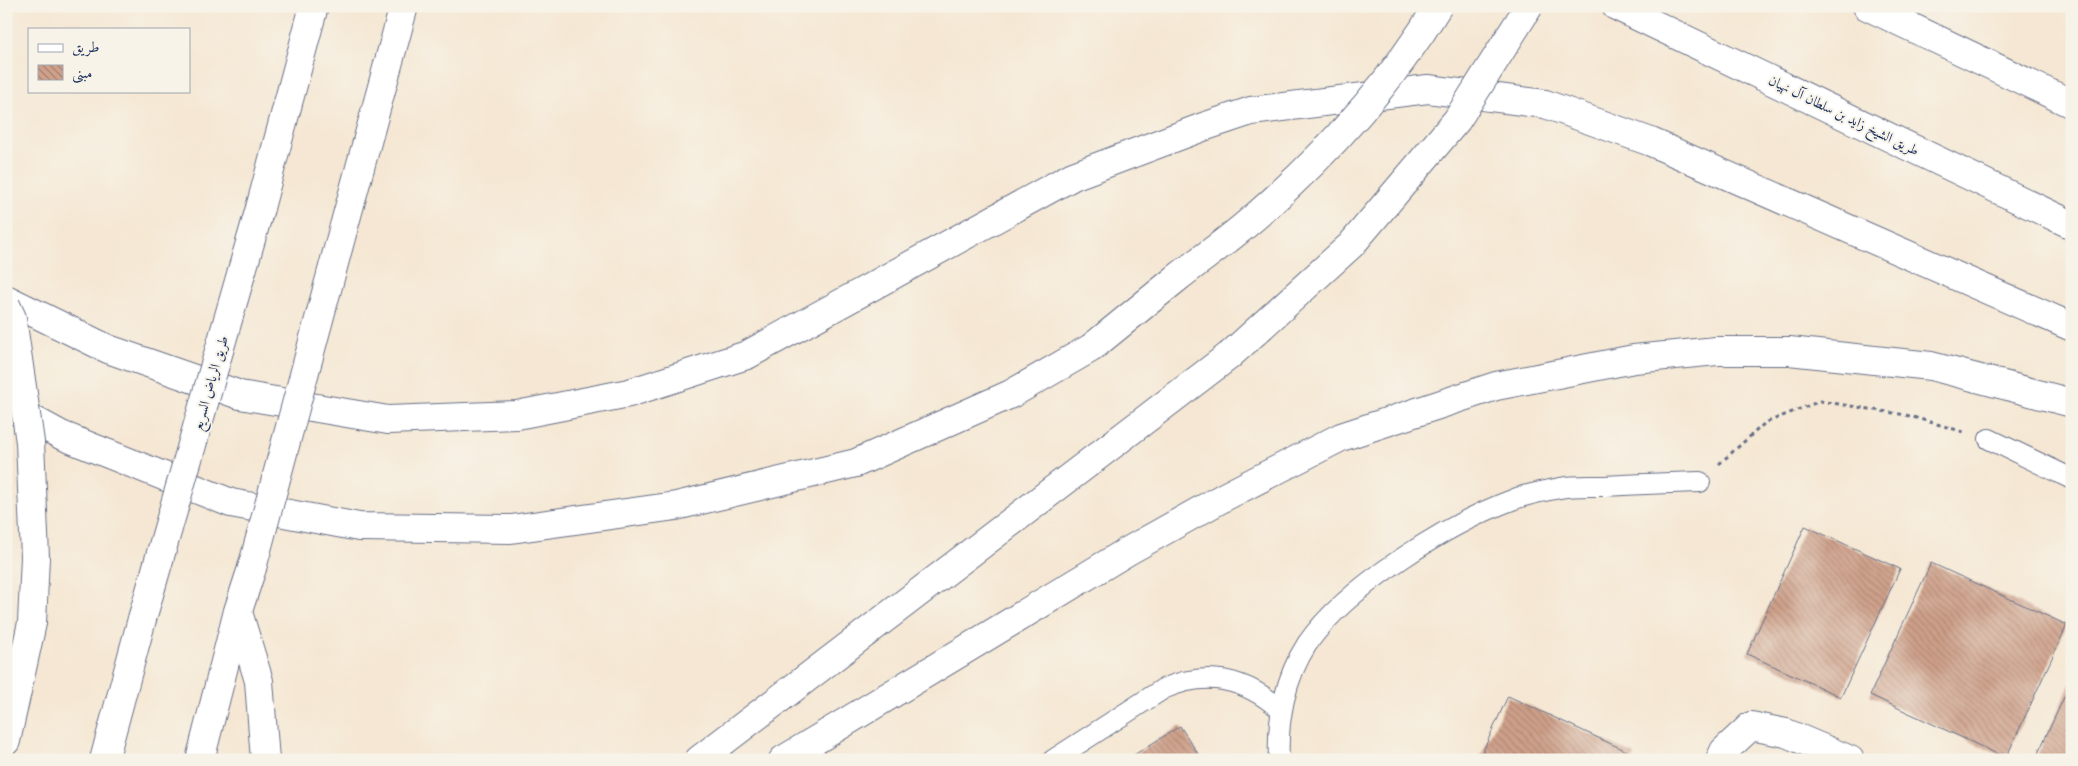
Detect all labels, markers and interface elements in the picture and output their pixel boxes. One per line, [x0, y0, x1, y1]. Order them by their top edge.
legend [28, 28, 190, 92]
text: طريق [72, 37, 99, 57]
text: مبنى [72, 63, 92, 84]
street label: طريق الشيخ زايد بن سلطان آل نهيان [1764, 71, 1922, 163]
street label: طريق الرياض السريع [188, 334, 237, 434]

